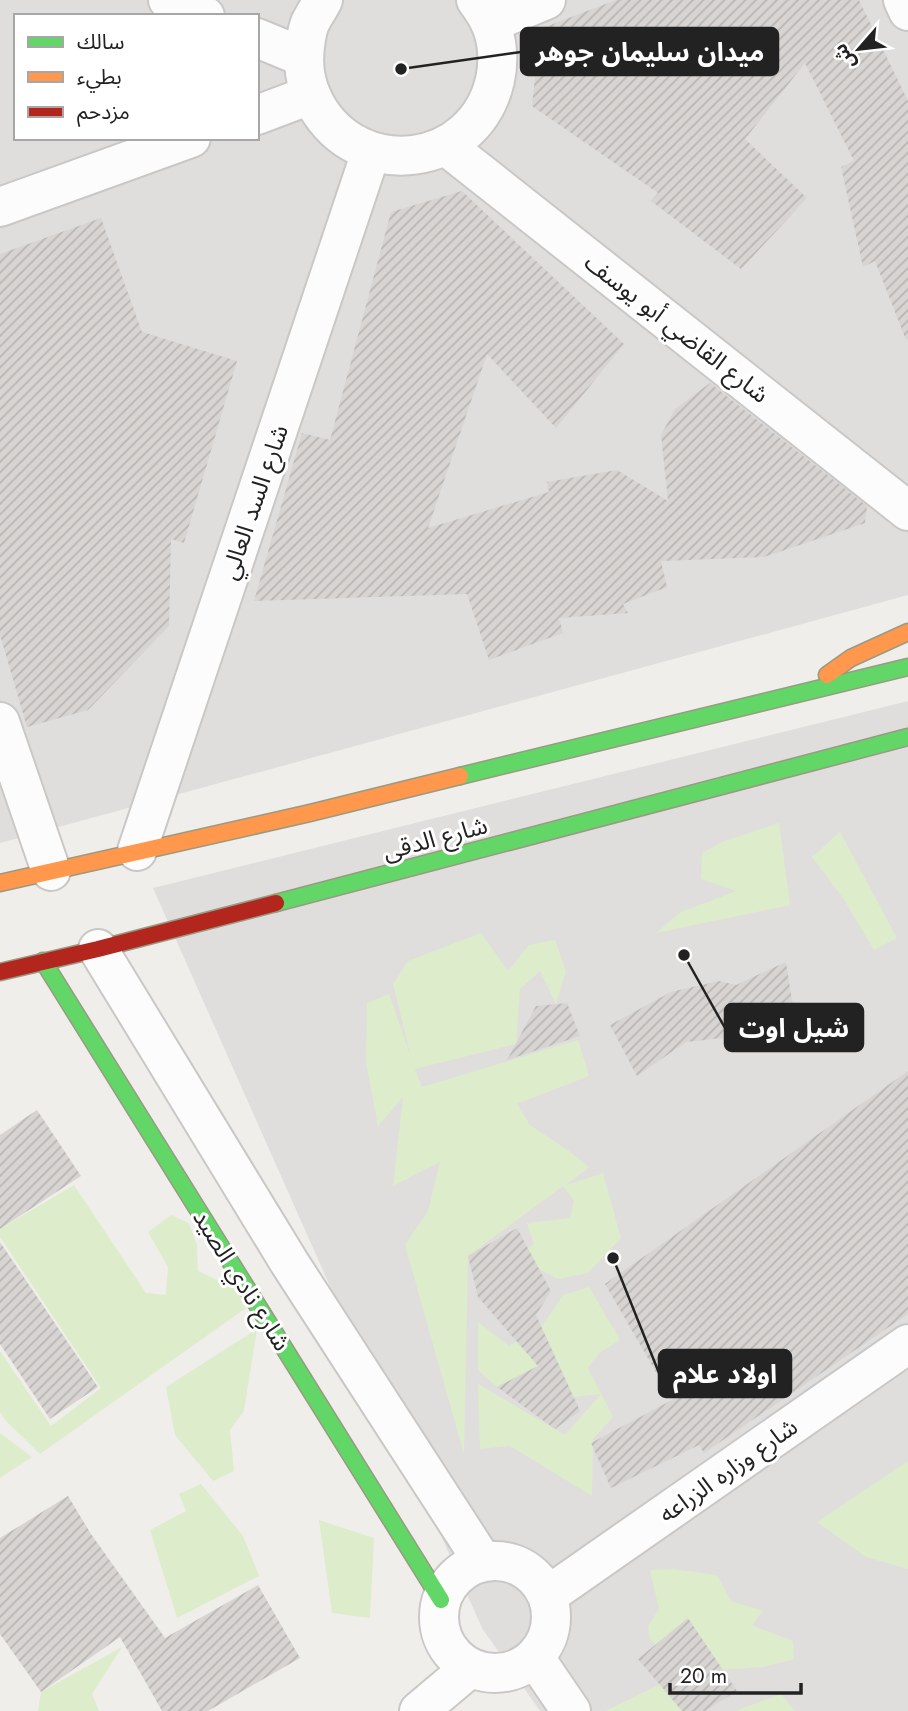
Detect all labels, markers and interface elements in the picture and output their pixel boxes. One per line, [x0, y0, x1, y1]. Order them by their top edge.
legend [14, 14, 259, 140]
north arrow [824, 14, 894, 84]
text: سالك [77, 27, 124, 57]
callout: ميدان سليمان جوهر [521, 28, 778, 75]
text: ميدان سليمان جوهر [535, 33, 764, 71]
text: ش [826, 39, 862, 75]
text: بطيء [77, 62, 122, 93]
text: مزدحم [77, 97, 130, 127]
street label: شارع القاضي أبو يوسف [576, 245, 777, 412]
street label: شارع السد العالي [211, 420, 298, 585]
street label: شارع الدقى [379, 807, 491, 869]
callout: شيل اوت [725, 1004, 863, 1051]
text: شيل اوت [739, 1009, 849, 1047]
street label: شارع نادي الصيد [183, 1203, 299, 1358]
callout: اولاد علام [659, 1350, 791, 1397]
text: اولاد علام [673, 1355, 777, 1394]
street label: شارع وزاره الزراعه [651, 1409, 805, 1531]
scale bar [670, 1652, 801, 1696]
text: 20 m [680, 1661, 727, 1691]

